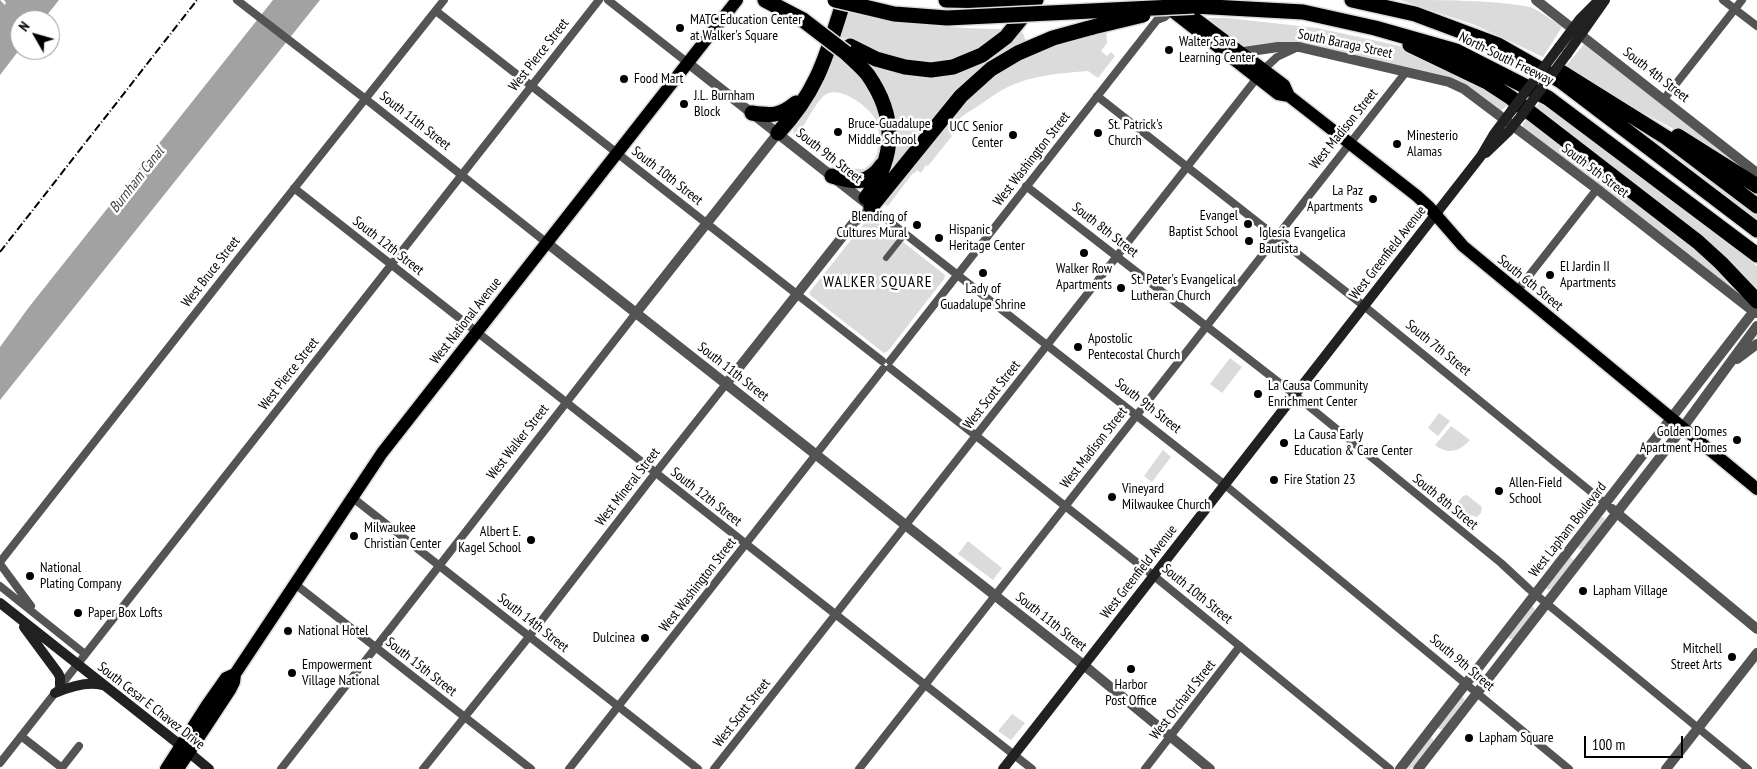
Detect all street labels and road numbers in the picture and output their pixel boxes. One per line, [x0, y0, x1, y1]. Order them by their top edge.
street label: West Pierce Street [505, 15, 573, 95]
street label: South Baraga Street [1296, 26, 1394, 62]
street label: North-South Freeway [1456, 29, 1556, 89]
street label: South 4th Street [1620, 44, 1692, 106]
street label: West Madison Street [1306, 85, 1382, 173]
street label: South 11th Street [376, 88, 454, 154]
street label: West Washington Street [990, 109, 1074, 209]
street label: South 9th Street [793, 125, 865, 187]
street label: South 5th Street [1558, 140, 1632, 202]
street label: South 10th Street [628, 143, 706, 209]
street label: South 8th Street [1069, 199, 1141, 261]
street label: West Greenfield Avenue [1346, 203, 1430, 303]
street label: South 12th Street [349, 213, 427, 279]
street label: West Bruce Street [178, 233, 244, 311]
street label: South 6th Street [1494, 252, 1566, 314]
street label: West National Avenue [427, 274, 505, 368]
street label: South 7th Street [1402, 317, 1474, 379]
street label: West Pierce Street [255, 334, 323, 414]
street label: South 11th Street [694, 339, 772, 405]
street label: West Scott Street [960, 357, 1024, 433]
street label: South 9th Street [1112, 375, 1184, 437]
street label: West Walker Street [483, 401, 553, 483]
street label: West Madison Street [1057, 404, 1131, 492]
street label: West Mineral Street [592, 444, 664, 530]
street label: South 12th Street [667, 464, 745, 530]
street label: South 8th Street [1409, 471, 1481, 533]
street label: West Lapham Boulevard [1526, 479, 1610, 581]
street label: West Greenfield Avenue [1097, 522, 1181, 622]
street label: West Washington Street [656, 535, 740, 635]
street label: South 10th Street [1158, 561, 1236, 627]
street label: South 11th Street [1012, 589, 1090, 655]
street label: South 14th Street [494, 590, 572, 656]
street label: South 9th Street [1426, 631, 1498, 695]
street label: South 15th Street [382, 634, 460, 700]
street label: West Orchard Street [1147, 657, 1219, 743]
street label: South Cesar E Chavez Drive [94, 659, 208, 753]
street label: West Scott Street [710, 675, 774, 751]

